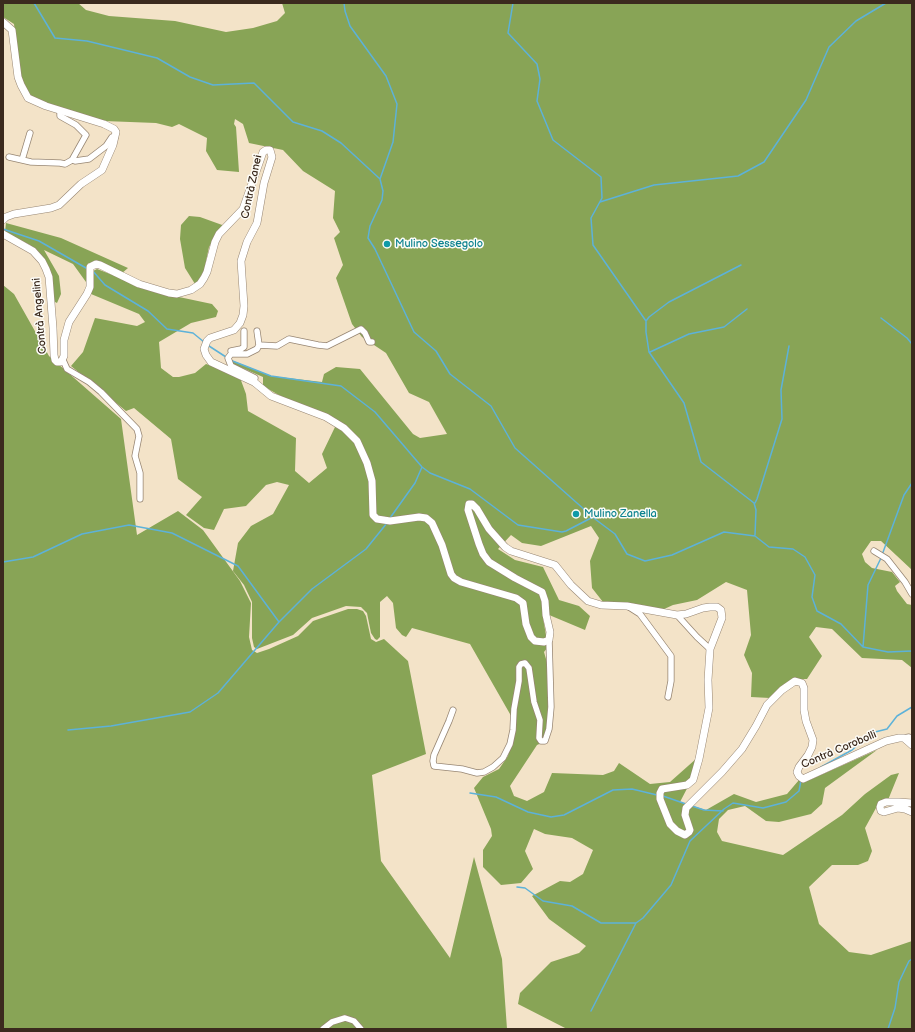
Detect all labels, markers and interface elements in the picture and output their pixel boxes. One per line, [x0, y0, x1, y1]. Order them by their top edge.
street label: Contrà Zanei [239, 154, 265, 220]
place label: Mulino Sessegolo [395, 237, 483, 251]
marker: Mulino Sessegolo [382, 239, 392, 249]
street label: Contrà Angelini [30, 277, 50, 355]
place label: Mulino Zanella [584, 507, 657, 521]
marker: Mulino Zanella [571, 509, 581, 519]
street label: Contrà Corobolli [799, 728, 879, 772]

